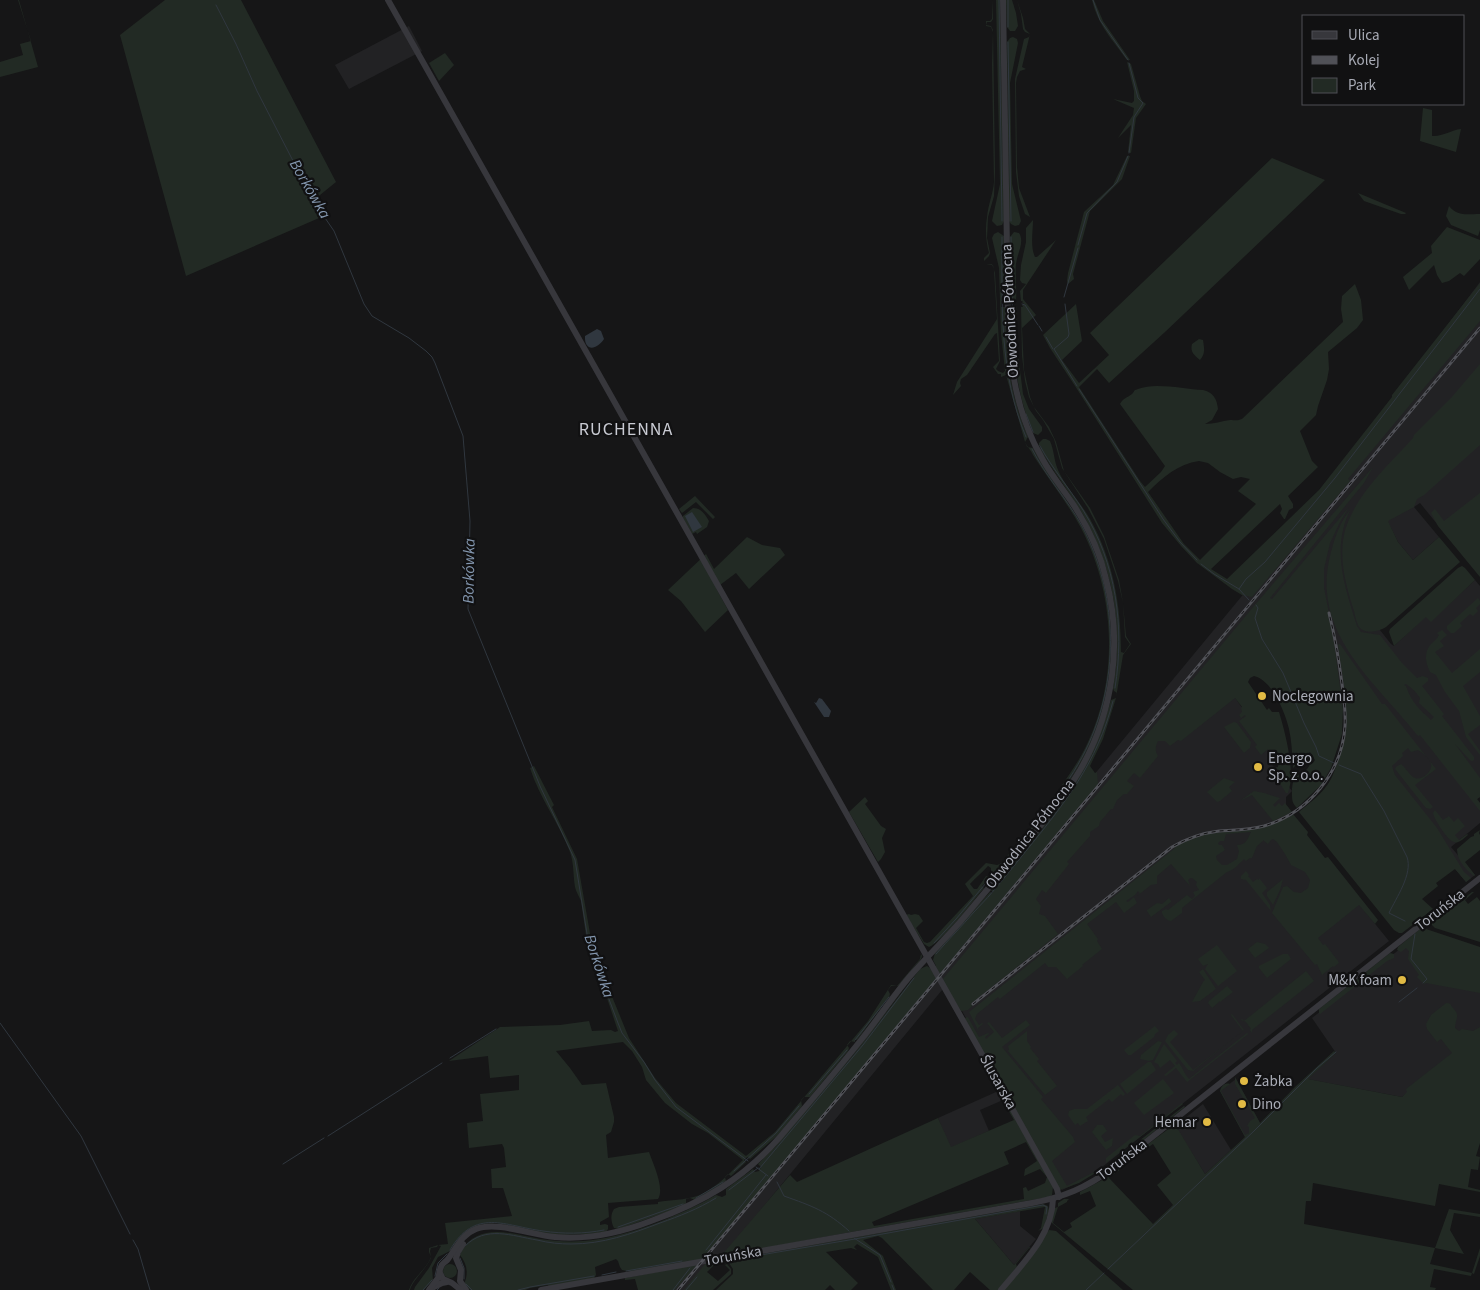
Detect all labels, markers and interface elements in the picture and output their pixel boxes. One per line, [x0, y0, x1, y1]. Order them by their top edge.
legend [1302, 15, 1465, 105]
text: Ulica [1348, 25, 1379, 46]
text: Kolej [1348, 50, 1380, 71]
text: Park [1348, 75, 1377, 96]
water label: Borkówka [284, 155, 336, 223]
street label: Obwodnica Północna [996, 243, 1024, 379]
district label: RUCHENNA [579, 417, 673, 442]
water label: Borkówka [457, 538, 481, 604]
place label: Noclegownia [1272, 686, 1353, 707]
marker: Noclegownia [1256, 690, 1268, 702]
place label: Energo Sp. z o.o. [1268, 748, 1324, 786]
marker: Energo Sp. z o.o. [1252, 761, 1264, 773]
street label: Obwodnica Północna [980, 775, 1080, 893]
street label: Toruńska [1411, 884, 1469, 936]
water label: Borkówka [578, 931, 620, 1001]
place label: M&K foam [1328, 970, 1392, 991]
marker: M&K foam [1396, 974, 1408, 986]
street label: Ślusarska [974, 1051, 1022, 1113]
place label: Żabka [1254, 1071, 1293, 1092]
marker: Żabka [1238, 1075, 1250, 1087]
place label: Dino [1252, 1094, 1281, 1115]
marker: Dino [1236, 1098, 1248, 1110]
place label: Hemar [1155, 1112, 1198, 1133]
marker: Hemar [1201, 1116, 1213, 1128]
street label: Toruńska [1093, 1134, 1151, 1186]
street label: Toruńska [703, 1241, 763, 1271]

